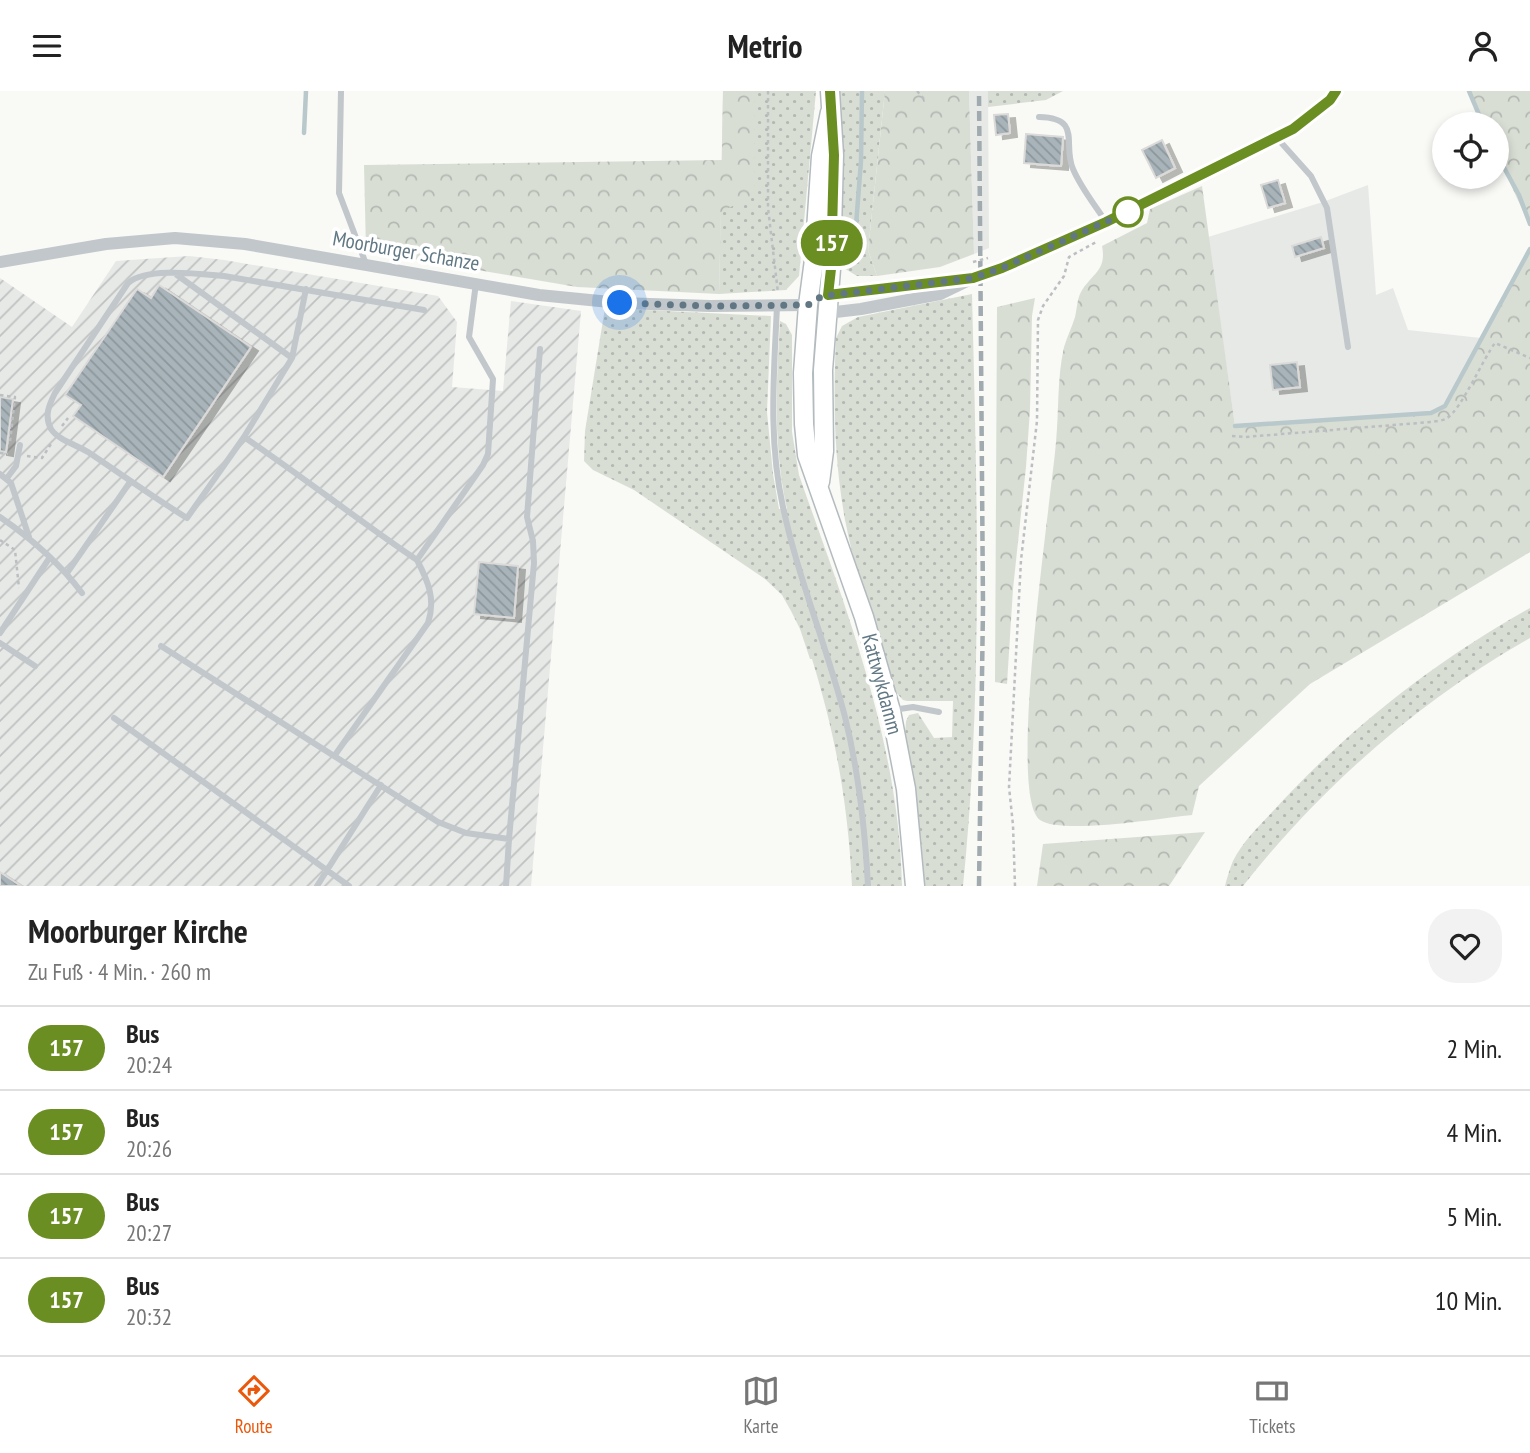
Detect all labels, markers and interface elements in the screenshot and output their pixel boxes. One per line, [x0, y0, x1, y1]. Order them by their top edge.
text: Metrio [727, 25, 803, 67]
icon: menu [28, 27, 66, 65]
icon: person [1464, 27, 1502, 65]
map controls [1432, 112, 1509, 189]
button: locate [1432, 112, 1509, 189]
unlabelled marker [1113, 197, 1143, 227]
line badge: 157 [792, 220, 872, 266]
street label: Moorburger Schanze [331, 224, 482, 277]
text: 157 [815, 227, 849, 258]
your location [602, 285, 637, 320]
street label: Kattwykdamm [856, 630, 909, 737]
text: Moorburger Kirche [28, 909, 248, 952]
button: heart [1428, 909, 1502, 983]
text: Zu Fuß · 4 Min. · 260 m [28, 957, 211, 986]
text: Bus [126, 1017, 159, 1050]
text: 157 [49, 1032, 84, 1063]
text: 2 Min. [1447, 1032, 1502, 1065]
text: 20:24 [126, 1050, 172, 1079]
text: Bus [126, 1101, 159, 1134]
text: 157 [49, 1116, 84, 1147]
text: 4 Min. [1447, 1116, 1502, 1149]
text: 20:26 [126, 1134, 172, 1163]
text: Bus [126, 1185, 159, 1218]
text: 157 [49, 1200, 84, 1231]
text: 5 Min. [1447, 1200, 1502, 1233]
text: 20:27 [126, 1218, 172, 1247]
text: Bus [126, 1269, 159, 1302]
text: 157 [49, 1284, 84, 1315]
text: 10 Min. [1435, 1284, 1502, 1317]
text: 20:32 [126, 1302, 172, 1331]
tab: Route [235, 1372, 273, 1438]
tab: Karte [742, 1372, 780, 1438]
tab: Tickets [1249, 1372, 1295, 1438]

